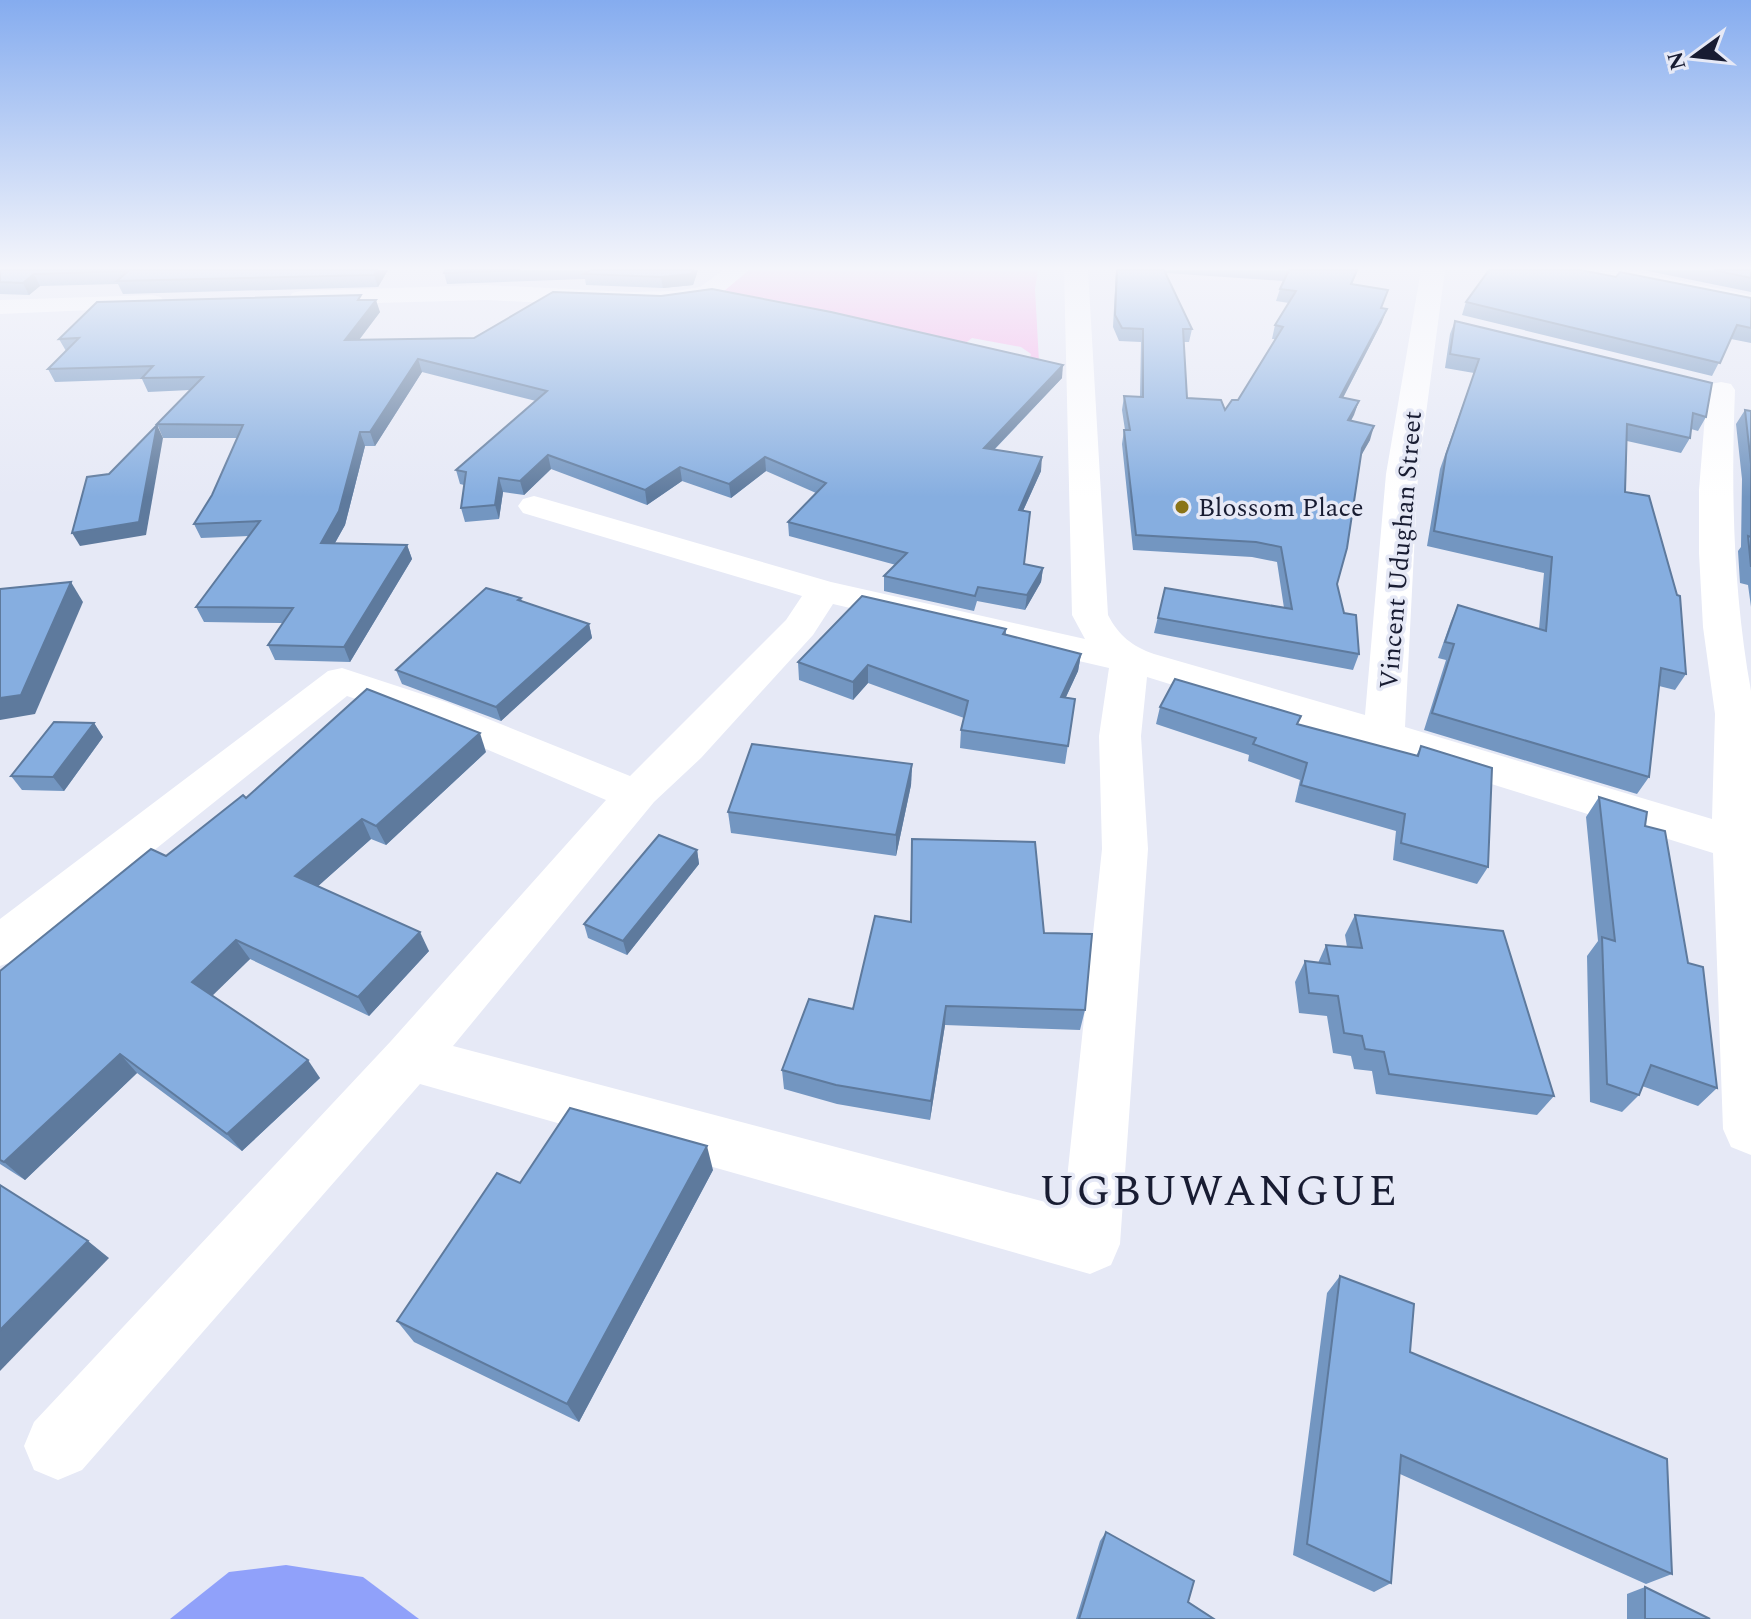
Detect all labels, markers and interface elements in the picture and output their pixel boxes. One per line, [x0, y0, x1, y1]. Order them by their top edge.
north arrow [1655, 16, 1735, 96]
text: N [1659, 48, 1695, 74]
street label: Vincent Udughan Street [1369, 409, 1433, 691]
place label: Blossom Place [1198, 488, 1364, 528]
marker: Blossom Place [1173, 498, 1191, 516]
district label: UGBUWANGUE [1039, 1158, 1399, 1225]

